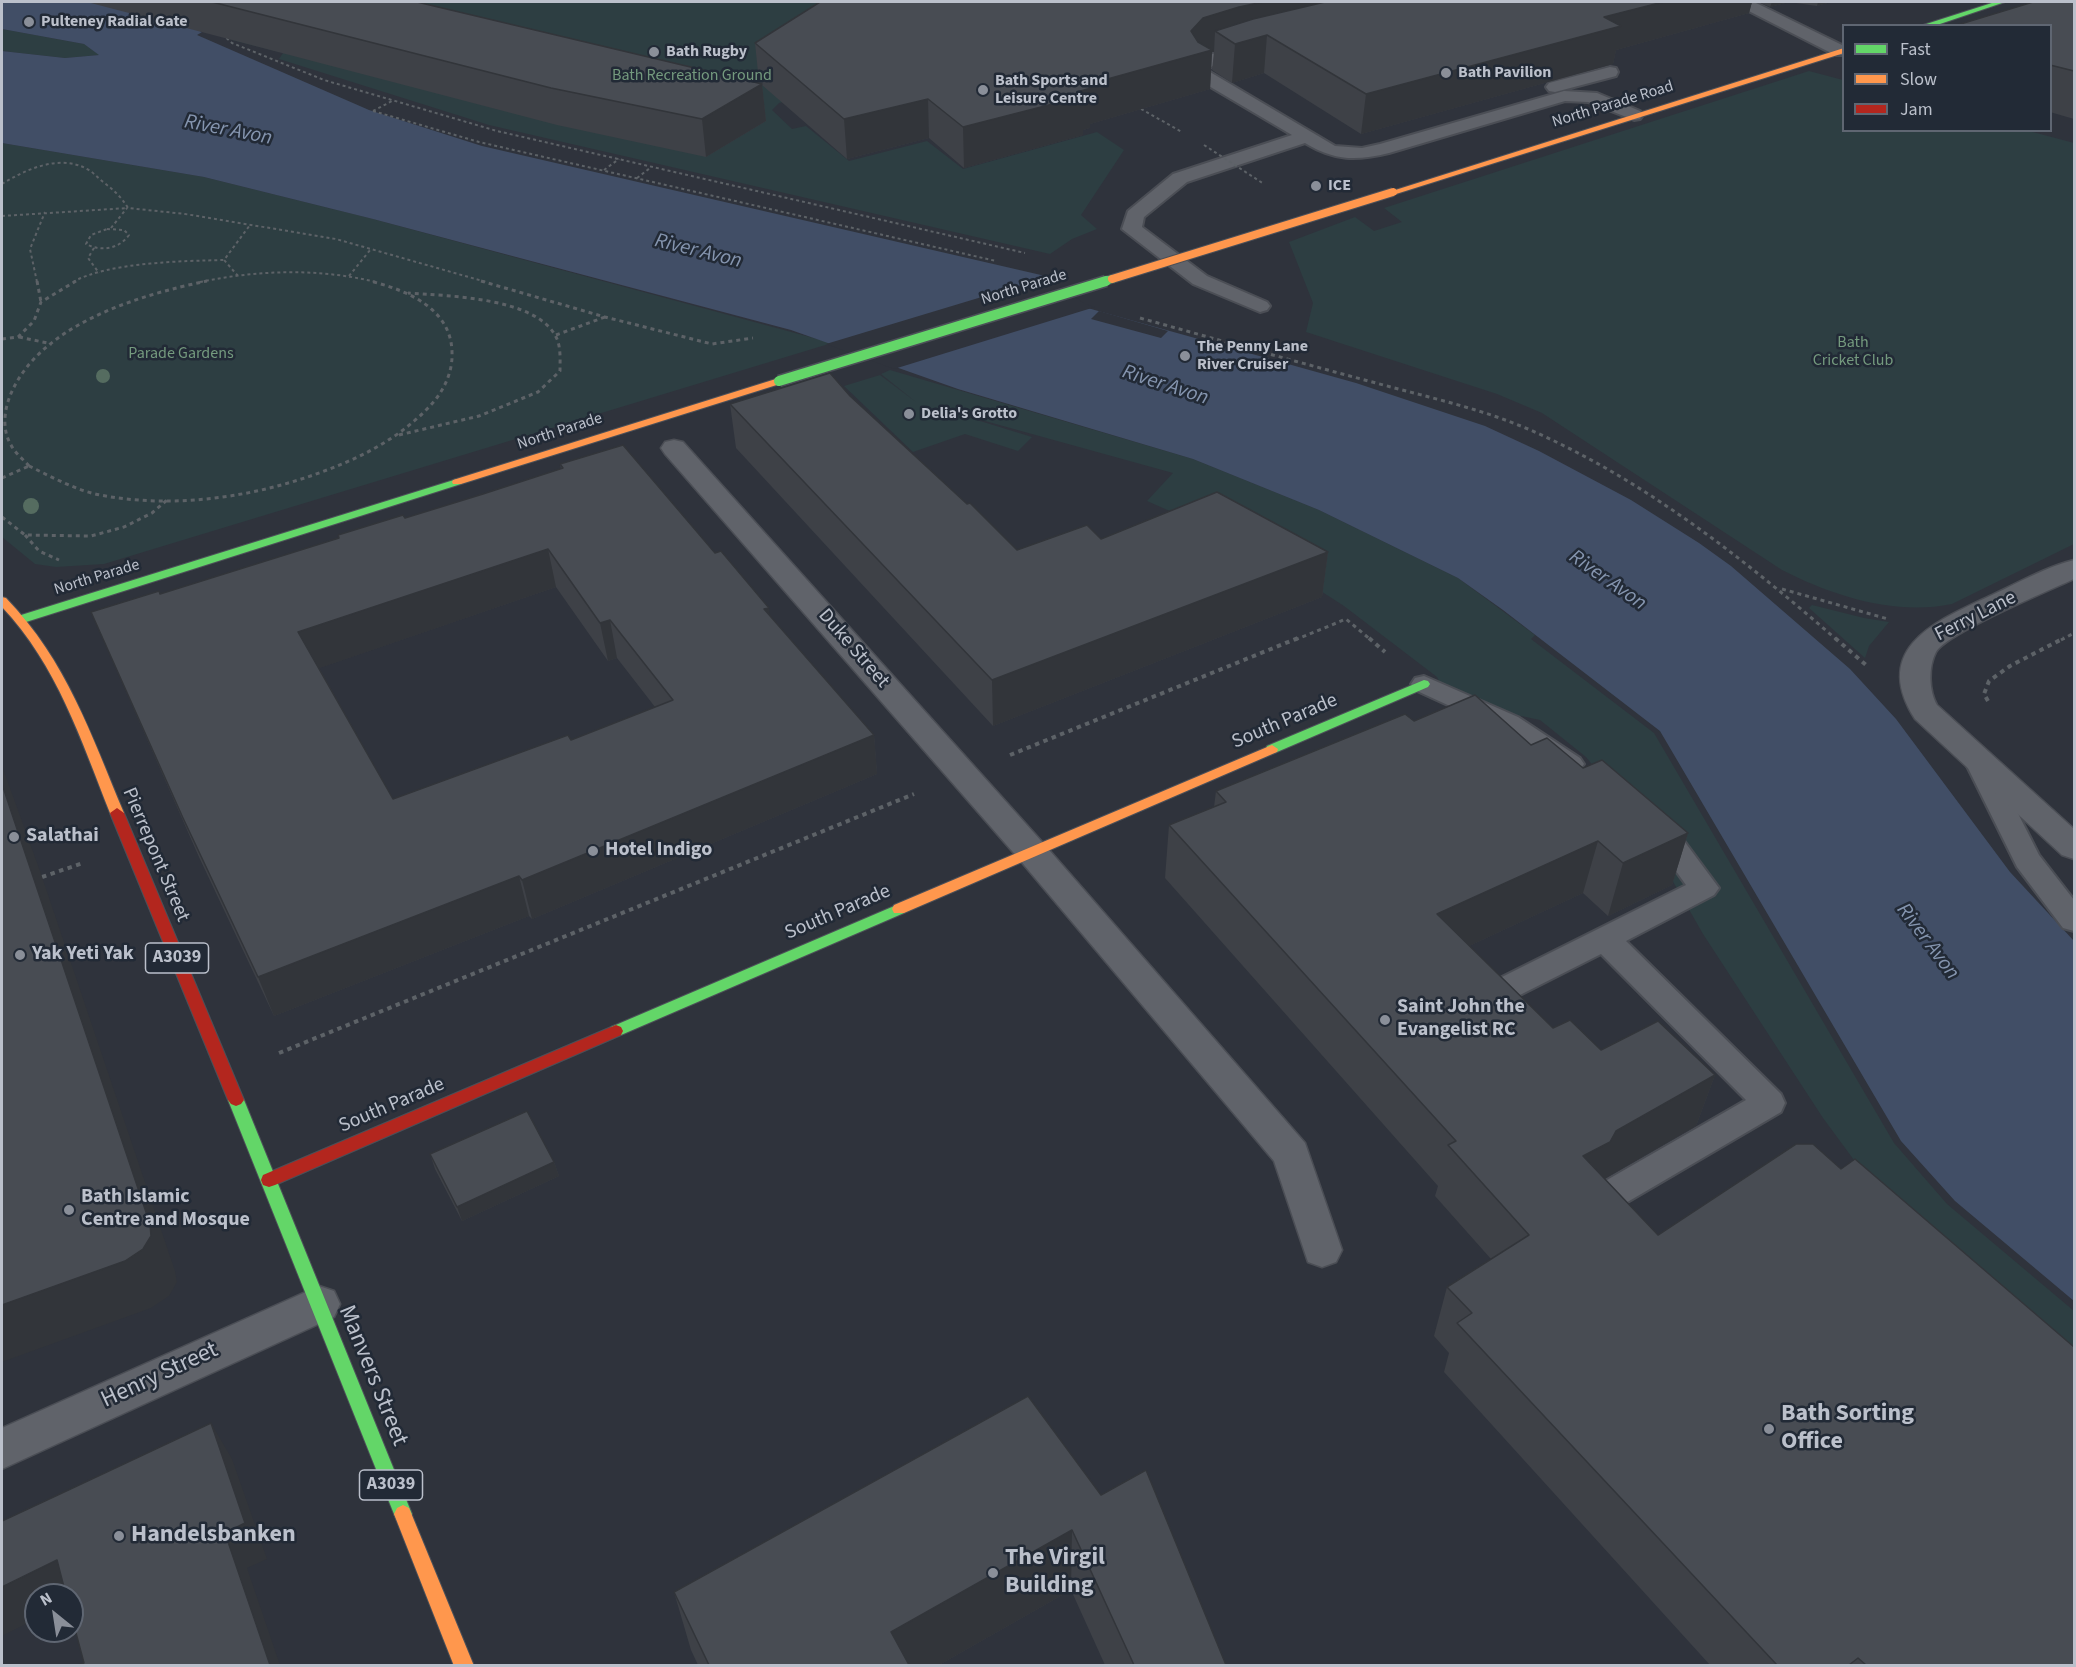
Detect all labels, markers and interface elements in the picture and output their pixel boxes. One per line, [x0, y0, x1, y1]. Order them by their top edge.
place label: Pulteney Radial Gate [41, 12, 188, 32]
marker: Pulteney Radial Gate [22, 15, 36, 29]
legend [1842, 24, 2052, 132]
text: Fast [1900, 37, 1931, 62]
place label: Bath Rugby [666, 42, 747, 62]
marker: Bath Rugby [647, 45, 661, 59]
place label: Bath Pavilion [1458, 63, 1552, 83]
park label: Bath Recreation Ground [612, 66, 772, 86]
marker: Bath Pavilion [1439, 66, 1453, 80]
text: Slow [1900, 67, 1937, 92]
place label: Bath Sports and Leisure Centre [995, 71, 1108, 109]
street label: North Parade Road [1550, 77, 1676, 133]
marker: Bath Sports and Leisure Centre [976, 83, 990, 97]
text: Jam [1900, 97, 1933, 122]
water label: River Avon [182, 110, 274, 152]
place label: ICE [1328, 176, 1351, 196]
marker: ICE [1309, 179, 1323, 193]
water label: River Avon [652, 229, 744, 275]
street label: North Parade [979, 266, 1069, 310]
park label: Bath Cricket Club [1813, 333, 1893, 371]
place label: The Penny Lane River Cruiser [1197, 337, 1308, 375]
park label: Parade Gardens [128, 344, 234, 364]
marker: The Penny Lane River Cruiser [1178, 349, 1192, 363]
water label: River Avon [1119, 360, 1211, 412]
place label: Delia's Grotto [921, 404, 1017, 424]
marker: Delia's Grotto [902, 407, 916, 421]
street label: North Parade [515, 409, 605, 455]
water label: River Avon [1563, 545, 1651, 617]
street label: North Parade [52, 556, 142, 600]
street label: Ferry Lane [1931, 586, 2021, 648]
street label: Duke Street [812, 605, 894, 693]
street label: South Parade [1229, 689, 1341, 755]
street label: Pierrepont Street [116, 784, 194, 926]
place label: Salathai [26, 825, 99, 849]
marker: Salathai [7, 830, 21, 844]
place label: Hotel Indigo [605, 839, 712, 863]
marker: Hotel Indigo [586, 844, 600, 858]
street label: South Parade [782, 880, 894, 946]
water label: River Avon [1890, 899, 1964, 985]
place label: Yak Yeti Yak [32, 943, 134, 967]
road number: A3039 [146, 943, 208, 973]
marker: Yak Yeti Yak [13, 948, 27, 962]
place label: Saint John the Evangelist RC [1397, 996, 1525, 1043]
marker: Saint John the Evangelist RC [1378, 1013, 1392, 1027]
street label: South Parade [336, 1073, 448, 1139]
place label: Bath Islamic Centre and Mosque [81, 1186, 250, 1233]
marker: Bath Islamic Centre and Mosque [62, 1203, 76, 1217]
street label: Manvers Street [331, 1302, 413, 1450]
street label: Henry Street [97, 1336, 223, 1416]
place label: Bath Sorting Office [1781, 1401, 1914, 1457]
marker: Bath Sorting Office [1762, 1422, 1776, 1436]
road number: A3039 [360, 1470, 422, 1500]
place label: Handelsbanken [131, 1522, 296, 1550]
marker: Handelsbanken [112, 1529, 126, 1543]
place label: The Virgil Building [1005, 1545, 1105, 1601]
marker: The Virgil Building [986, 1566, 1000, 1580]
north arrow [24, 1583, 84, 1643]
text: N [36, 1587, 56, 1611]

